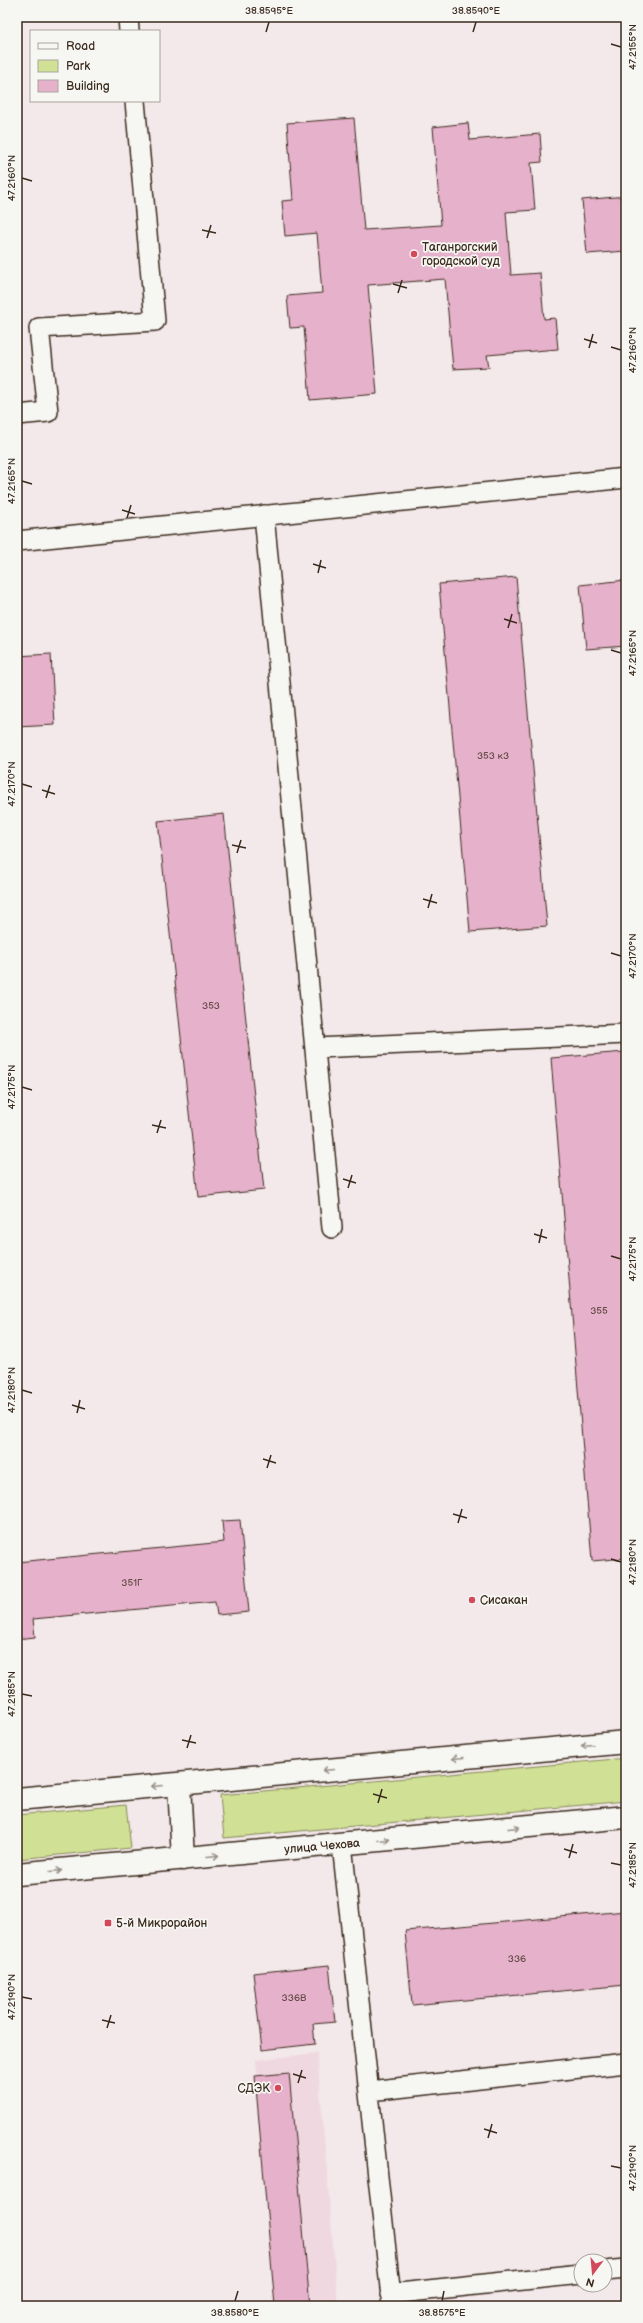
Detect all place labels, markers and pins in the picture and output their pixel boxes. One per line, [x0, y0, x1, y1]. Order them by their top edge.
place label: Таганрогский городской суд [422, 240, 501, 269]
marker: Таганрогский городской суд [409, 249, 419, 259]
place label: Сисакан [480, 1593, 528, 1608]
marker: Сисакан [467, 1595, 477, 1605]
place label: 5-й Микрорайон [116, 1916, 207, 1931]
marker: 5-й Микрорайон [103, 1918, 113, 1928]
place label: СДЭК [238, 2081, 270, 2096]
marker: СДЭК [273, 2083, 283, 2093]

